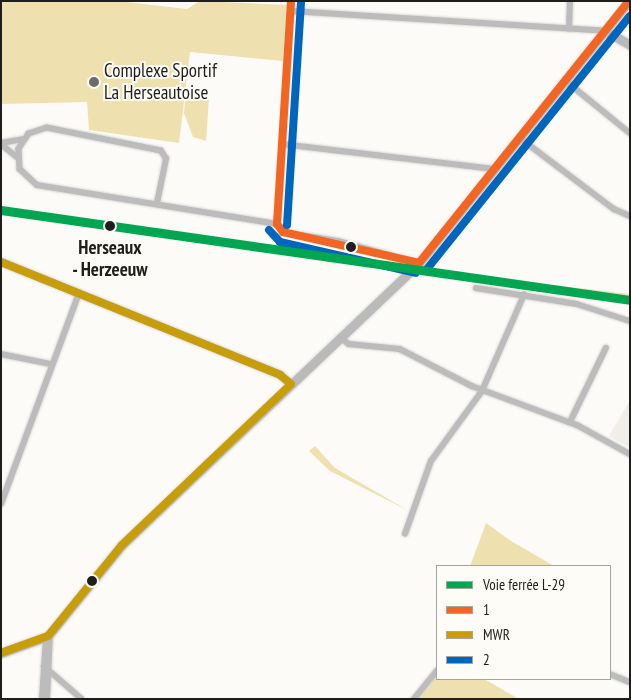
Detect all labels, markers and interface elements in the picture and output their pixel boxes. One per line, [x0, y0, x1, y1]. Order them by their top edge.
place label: Complexe Sportif La Herseautoise [104, 60, 217, 104]
marker: Complexe Sportif La Herseautoise [88, 76, 100, 88]
marker: Herseaux - Herzeeuw [101, 217, 119, 235]
place label: Herseaux - Herzeeuw [72, 237, 148, 281]
unlabelled marker [346, 242, 356, 252]
legend [436, 565, 611, 680]
text: Voie ferrée L-29 [483, 575, 565, 594]
unlabelled marker [87, 576, 97, 586]
text: 1 [483, 600, 490, 619]
text: MWR [483, 625, 510, 644]
text: 2 [483, 650, 490, 669]

